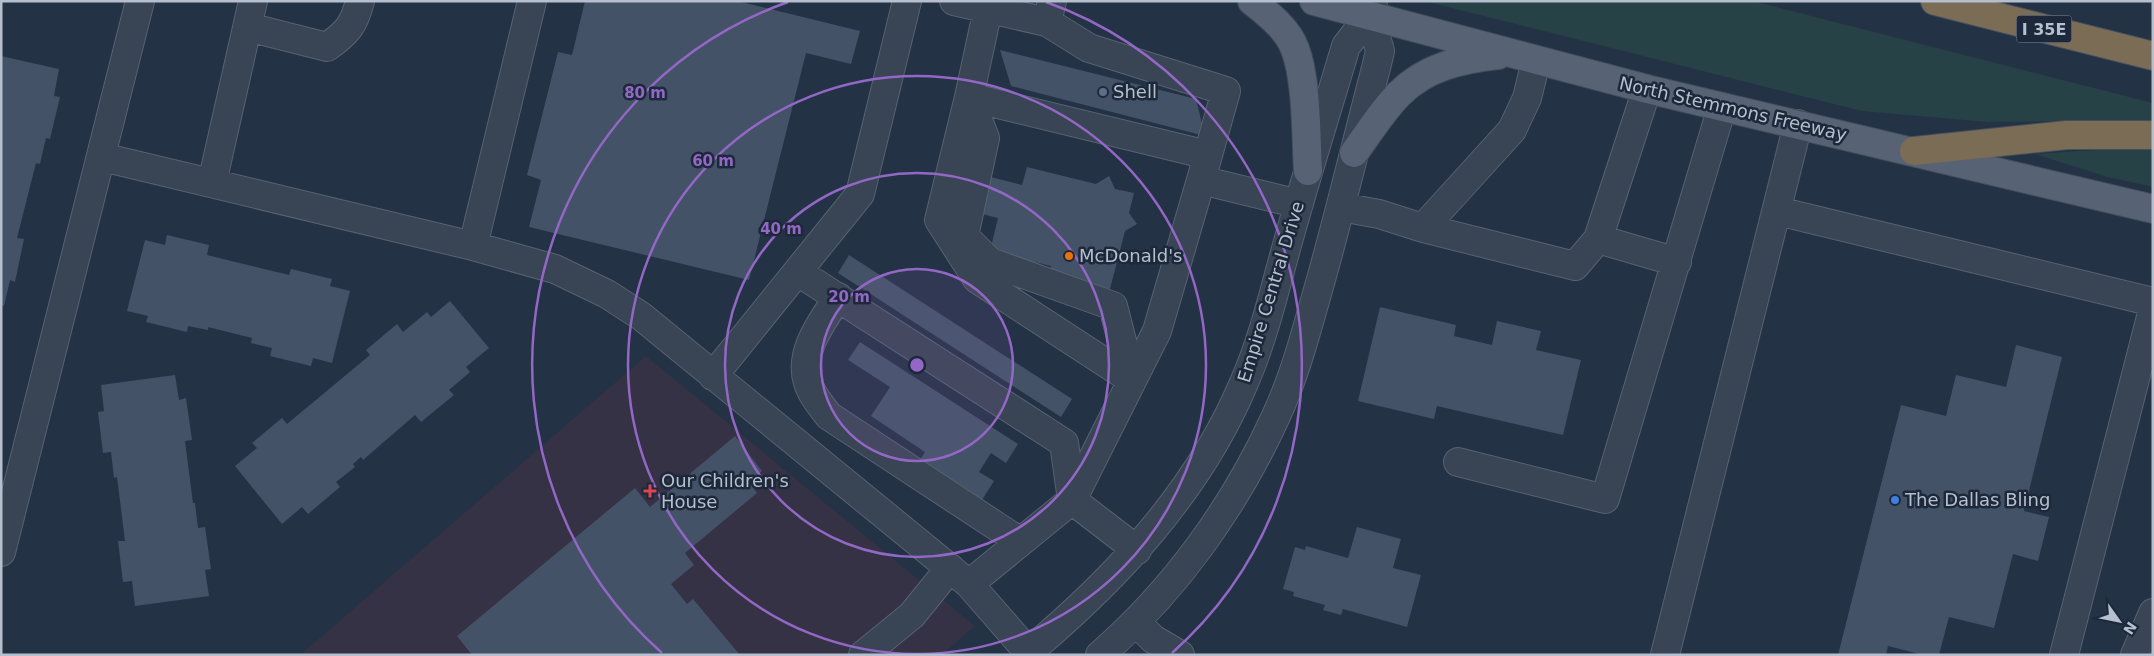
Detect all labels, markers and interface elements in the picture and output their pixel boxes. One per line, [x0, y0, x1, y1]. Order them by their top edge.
road number: I 35E [2016, 15, 2072, 42]
street label: North Stemmons Freeway [1617, 72, 1849, 145]
place label: Shell [1113, 81, 1157, 102]
text: 80 m [624, 84, 666, 102]
marker: Shell [1097, 86, 1109, 98]
text: 60 m [692, 152, 734, 170]
street label: Empire Central Drive [1233, 199, 1308, 385]
text: 40 m [760, 220, 802, 238]
place label: McDonald's [1079, 245, 1183, 266]
marker: McDonald's [1063, 250, 1075, 262]
text: 20 m [828, 288, 870, 306]
centre of rings [908, 356, 926, 374]
place label: Our Children's House [661, 470, 789, 512]
marker: Our Children's House [643, 484, 657, 498]
place label: The Dallas Bling [1904, 489, 2050, 510]
marker: The Dallas Bling [1889, 494, 1901, 506]
north arrow [2094, 596, 2144, 646]
text: N [2120, 619, 2140, 637]

